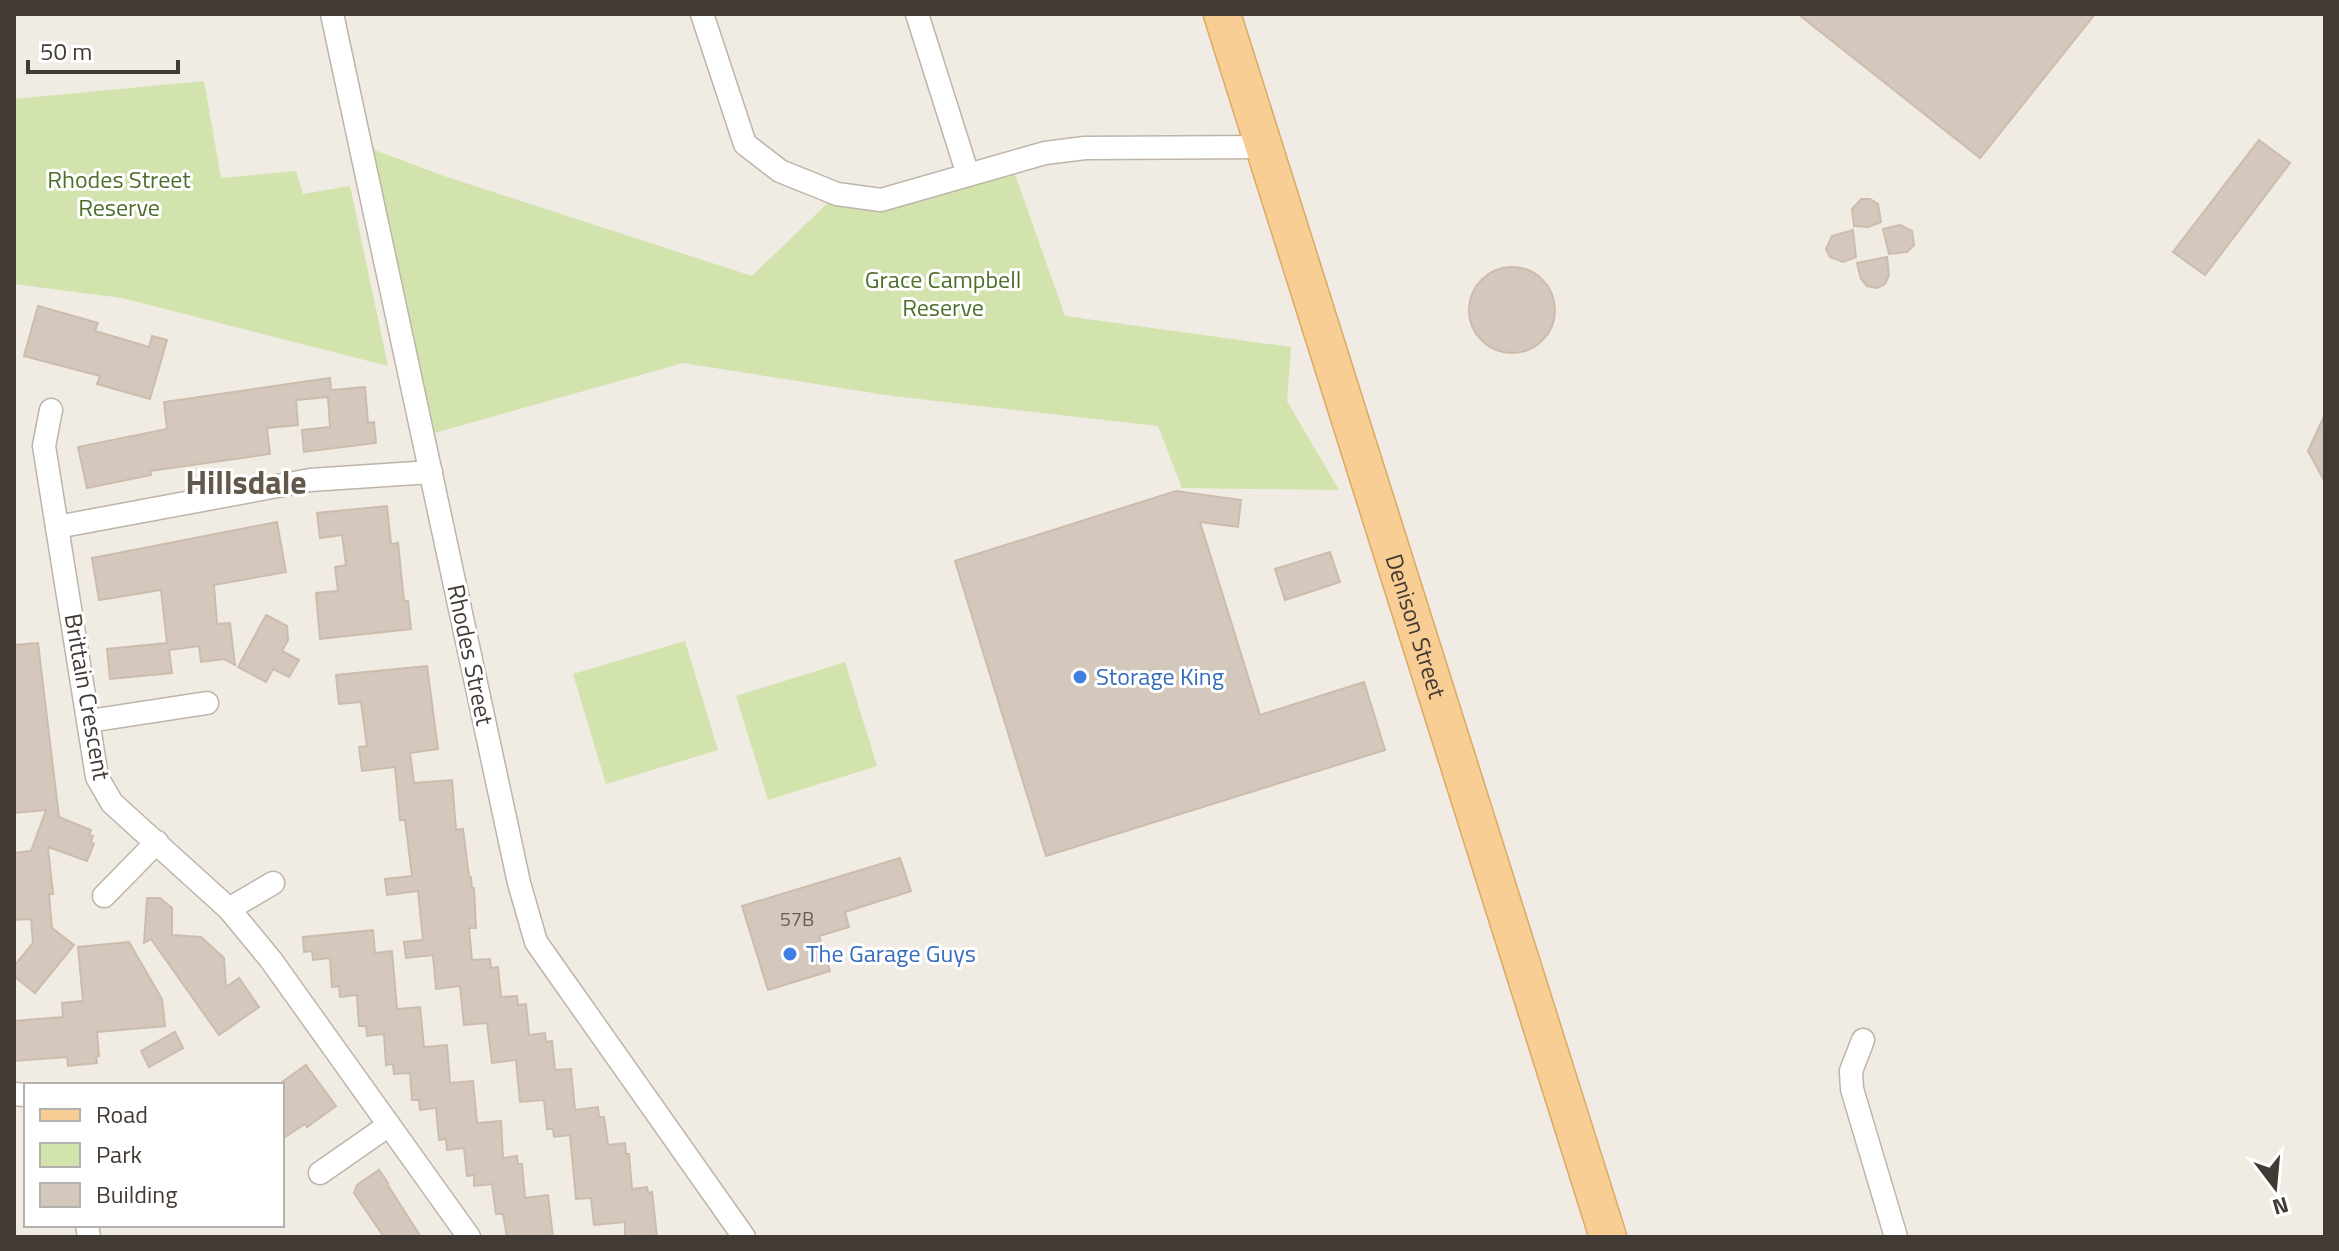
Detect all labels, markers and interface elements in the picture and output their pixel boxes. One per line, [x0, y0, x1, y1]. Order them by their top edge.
scale bar [28, 24, 178, 74]
text: 50 m [40, 33, 92, 69]
park label: Rhodes Street Reserve [47, 161, 191, 225]
park label: Grace Campbell Reserve [865, 261, 1021, 325]
district label: Hillsdale [185, 458, 307, 506]
street label: Denison Street [1376, 549, 1456, 703]
street label: Rhodes Street [438, 581, 504, 729]
street label: Brittain Crescent [56, 611, 120, 784]
place label: Storage King [1096, 658, 1224, 694]
marker: Storage King [1071, 668, 1089, 686]
house number: 57B [780, 903, 814, 934]
place label: The Garage Guys [806, 935, 976, 971]
marker: The Garage Guys [781, 945, 799, 963]
legend [24, 1083, 284, 1227]
text: Road [96, 1096, 148, 1132]
text: Park [96, 1136, 142, 1172]
north arrow [2235, 1147, 2315, 1227]
text: Building [96, 1176, 178, 1212]
text: N [2268, 1188, 2293, 1225]

